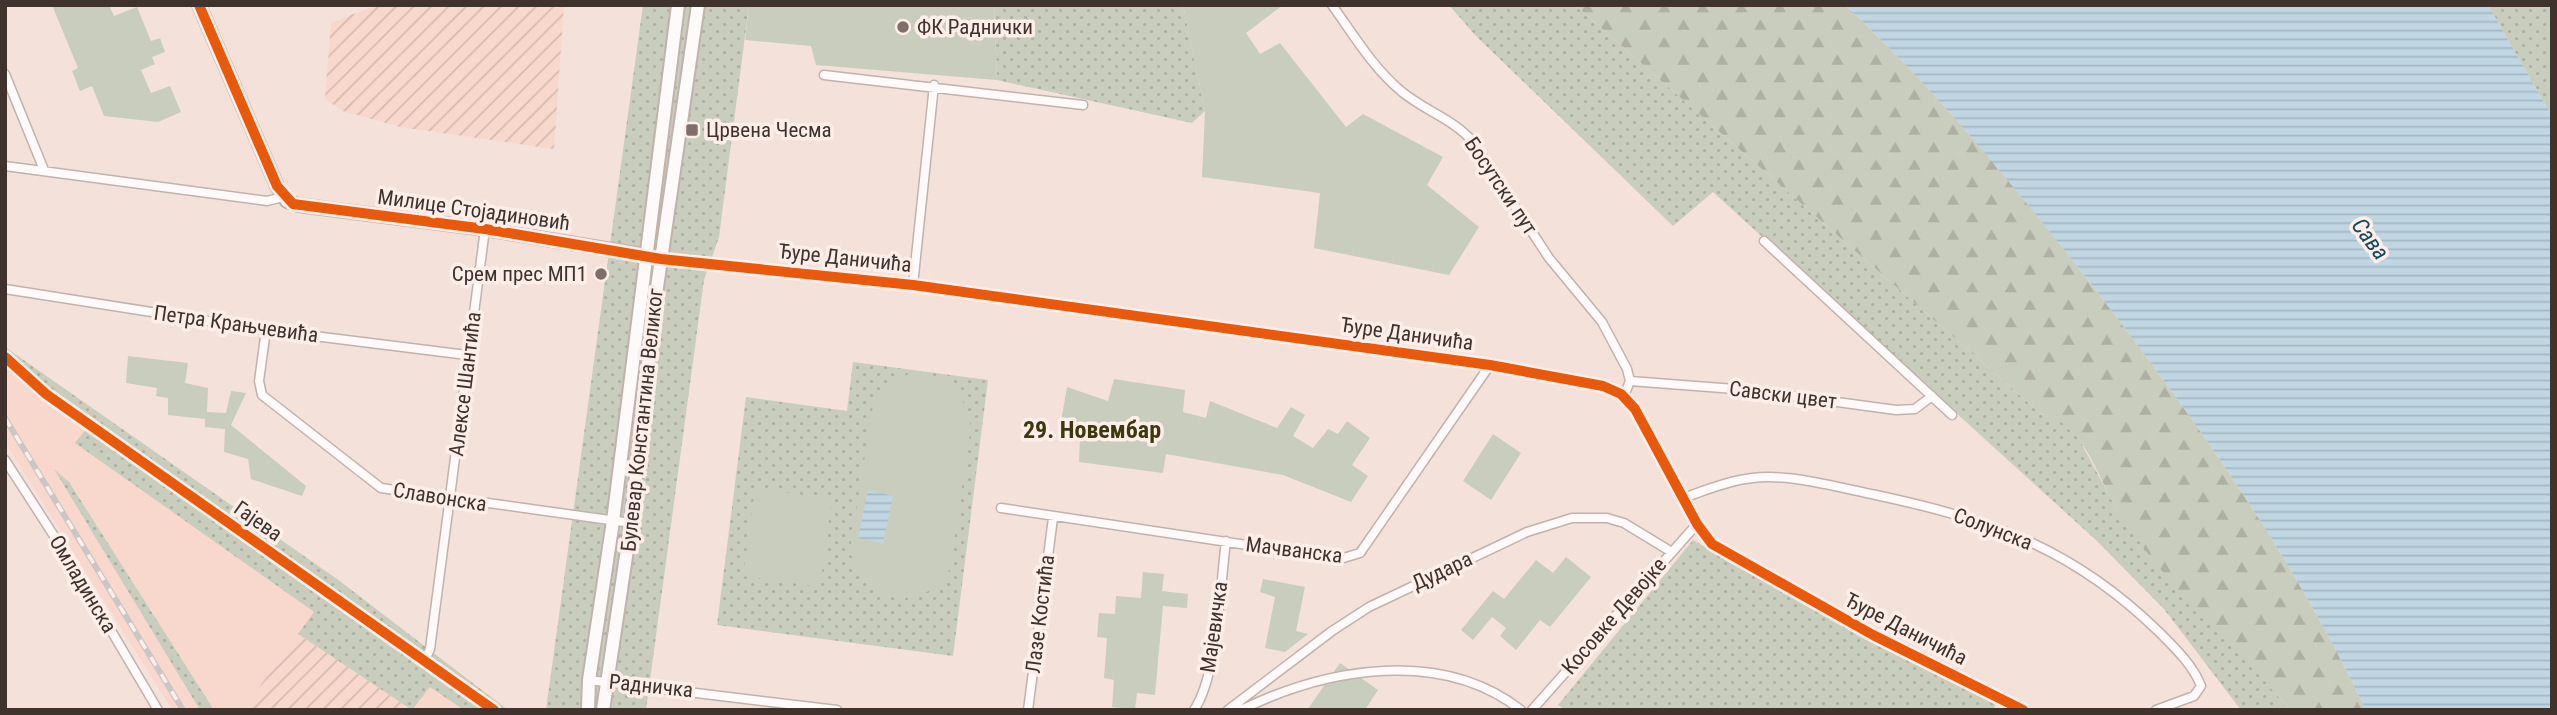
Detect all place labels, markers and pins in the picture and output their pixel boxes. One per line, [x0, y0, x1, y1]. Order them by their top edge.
place label: ФК Раднички [917, 15, 1033, 39]
marker: ФК Раднички [895, 19, 911, 35]
place label: Црвена Чесма [706, 118, 832, 142]
marker: Црвена Чесма [684, 122, 700, 138]
place label: Срем прес МП1 [452, 262, 587, 286]
marker: Срем прес МП1 [593, 266, 609, 282]

